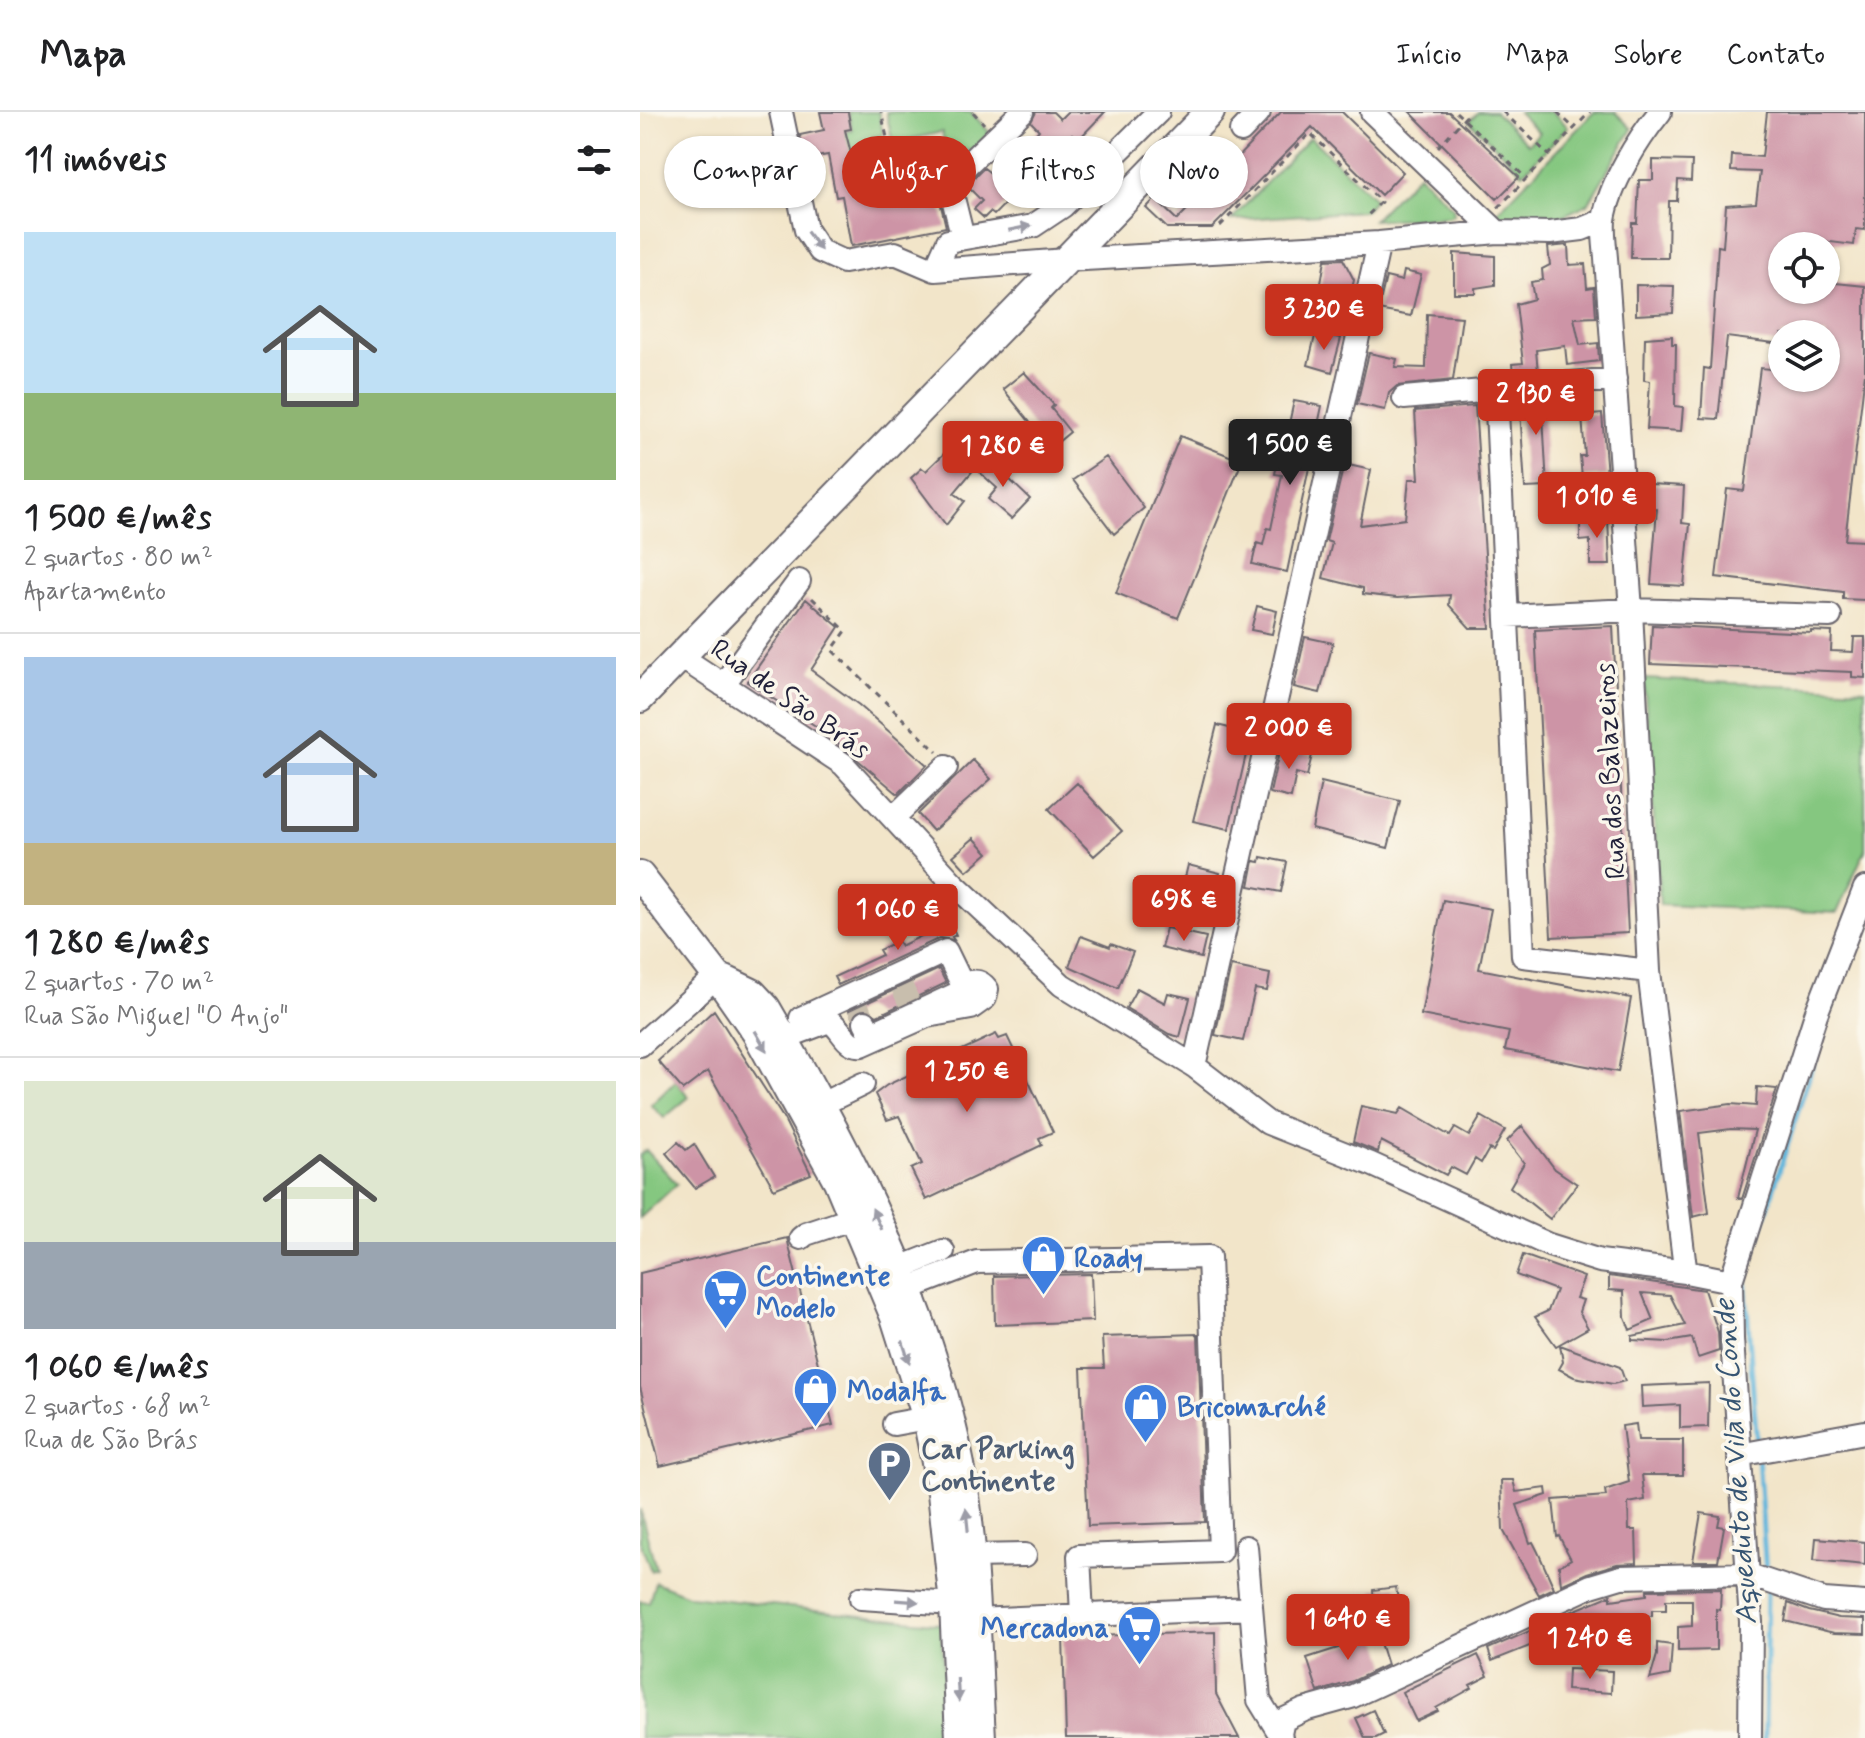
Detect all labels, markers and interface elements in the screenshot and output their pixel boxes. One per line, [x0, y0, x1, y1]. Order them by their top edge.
text: Mapa [40, 31, 127, 80]
text: Início [1396, 37, 1462, 74]
text: Mapa [1506, 37, 1569, 74]
text: Sobre [1613, 37, 1683, 74]
text: Contato [1727, 37, 1825, 74]
chip: Comprar [664, 136, 826, 208]
chip: Alugar [842, 136, 976, 208]
chip: Filtros [992, 136, 1124, 208]
chip: Novo [1140, 136, 1248, 208]
text: 11 imóveis [24, 138, 166, 183]
icon: filters [572, 138, 616, 182]
one-way arrow [1008, 221, 1033, 233]
one-way arrow [806, 230, 821, 251]
map controls [1768, 232, 1840, 392]
button: locate [1768, 232, 1840, 304]
icon: home [248, 284, 392, 428]
pin: 3 230 € [1250, 284, 1398, 352]
text: 3 230 € [1283, 293, 1365, 327]
button: layers [1768, 320, 1840, 392]
pin: 2 130 € [1462, 369, 1610, 437]
text: 2 130 € [1496, 378, 1576, 412]
pin: 1 500 € [1216, 419, 1364, 487]
pin: 1 280 € [929, 421, 1077, 489]
text: 1 500 € [1247, 428, 1333, 462]
text: 1 280 € [960, 430, 1046, 464]
pin: 1 010 € [1523, 472, 1671, 540]
text: 1 010 € [1556, 481, 1638, 515]
text: 1 500 €/mês [24, 496, 211, 541]
text: 2 quartos · 80 m² [24, 541, 213, 575]
text: Apartamento [24, 575, 166, 609]
street label: Rua de São Brás [702, 631, 877, 769]
street label: Rua dos Balazeiros [1587, 662, 1636, 880]
pin: 2 000 € [1215, 703, 1363, 771]
icon: home [248, 709, 392, 853]
text: 2 000 € [1245, 712, 1333, 746]
pin: 698 € [1128, 875, 1240, 943]
pin: 1 060 € [824, 884, 972, 952]
text: 698 € [1151, 884, 1217, 918]
text: 1 060 € [856, 893, 940, 927]
text: 1 280 €/mês [24, 921, 209, 966]
text: 2 quartos · 70 m² [24, 966, 214, 1000]
text: Rua São Miguel "O Anjo" [24, 1000, 288, 1034]
one-way arrow [754, 1030, 768, 1052]
pin: 1 250 € [893, 1046, 1041, 1114]
text: 1 250 € [924, 1055, 1010, 1089]
icon: home [248, 1133, 392, 1277]
one-way arrow [871, 1207, 884, 1231]
shop icon: Roady [1019, 1233, 1067, 1296]
place label: Roady [1074, 1241, 1143, 1278]
place label: Continente Modelo [756, 1259, 891, 1328]
supermarket icon: Continente Modelo [701, 1267, 749, 1330]
water label: Aqueduto de Vila do Conde [1706, 1296, 1767, 1626]
one-way arrow [901, 1340, 913, 1364]
text: 1 060 €/mês [24, 1345, 208, 1390]
shop icon: Modalfa [792, 1366, 840, 1429]
place label: Modalfa [847, 1374, 947, 1411]
shop icon: Bricomarché [1122, 1382, 1170, 1445]
text: 2 quartos · 68 m² [24, 1390, 211, 1424]
place label: Bricomarché [1177, 1390, 1326, 1427]
text: Rua de São Brás [24, 1424, 198, 1458]
place label: Car Parking Continente [921, 1432, 1075, 1501]
parking icon: Car Parking Continente [866, 1440, 914, 1503]
one-way arrow [960, 1508, 973, 1533]
pin: 1 640 € [1274, 1594, 1422, 1662]
one-way arrow [895, 1595, 920, 1608]
supermarket icon: Mercadona [1116, 1603, 1164, 1666]
text: 1 640 € [1305, 1603, 1391, 1637]
place label: Mercadona [981, 1611, 1109, 1648]
pin: 1 240 € [1516, 1613, 1664, 1681]
text: 1 240 € [1547, 1622, 1633, 1656]
one-way arrow [951, 1678, 964, 1703]

